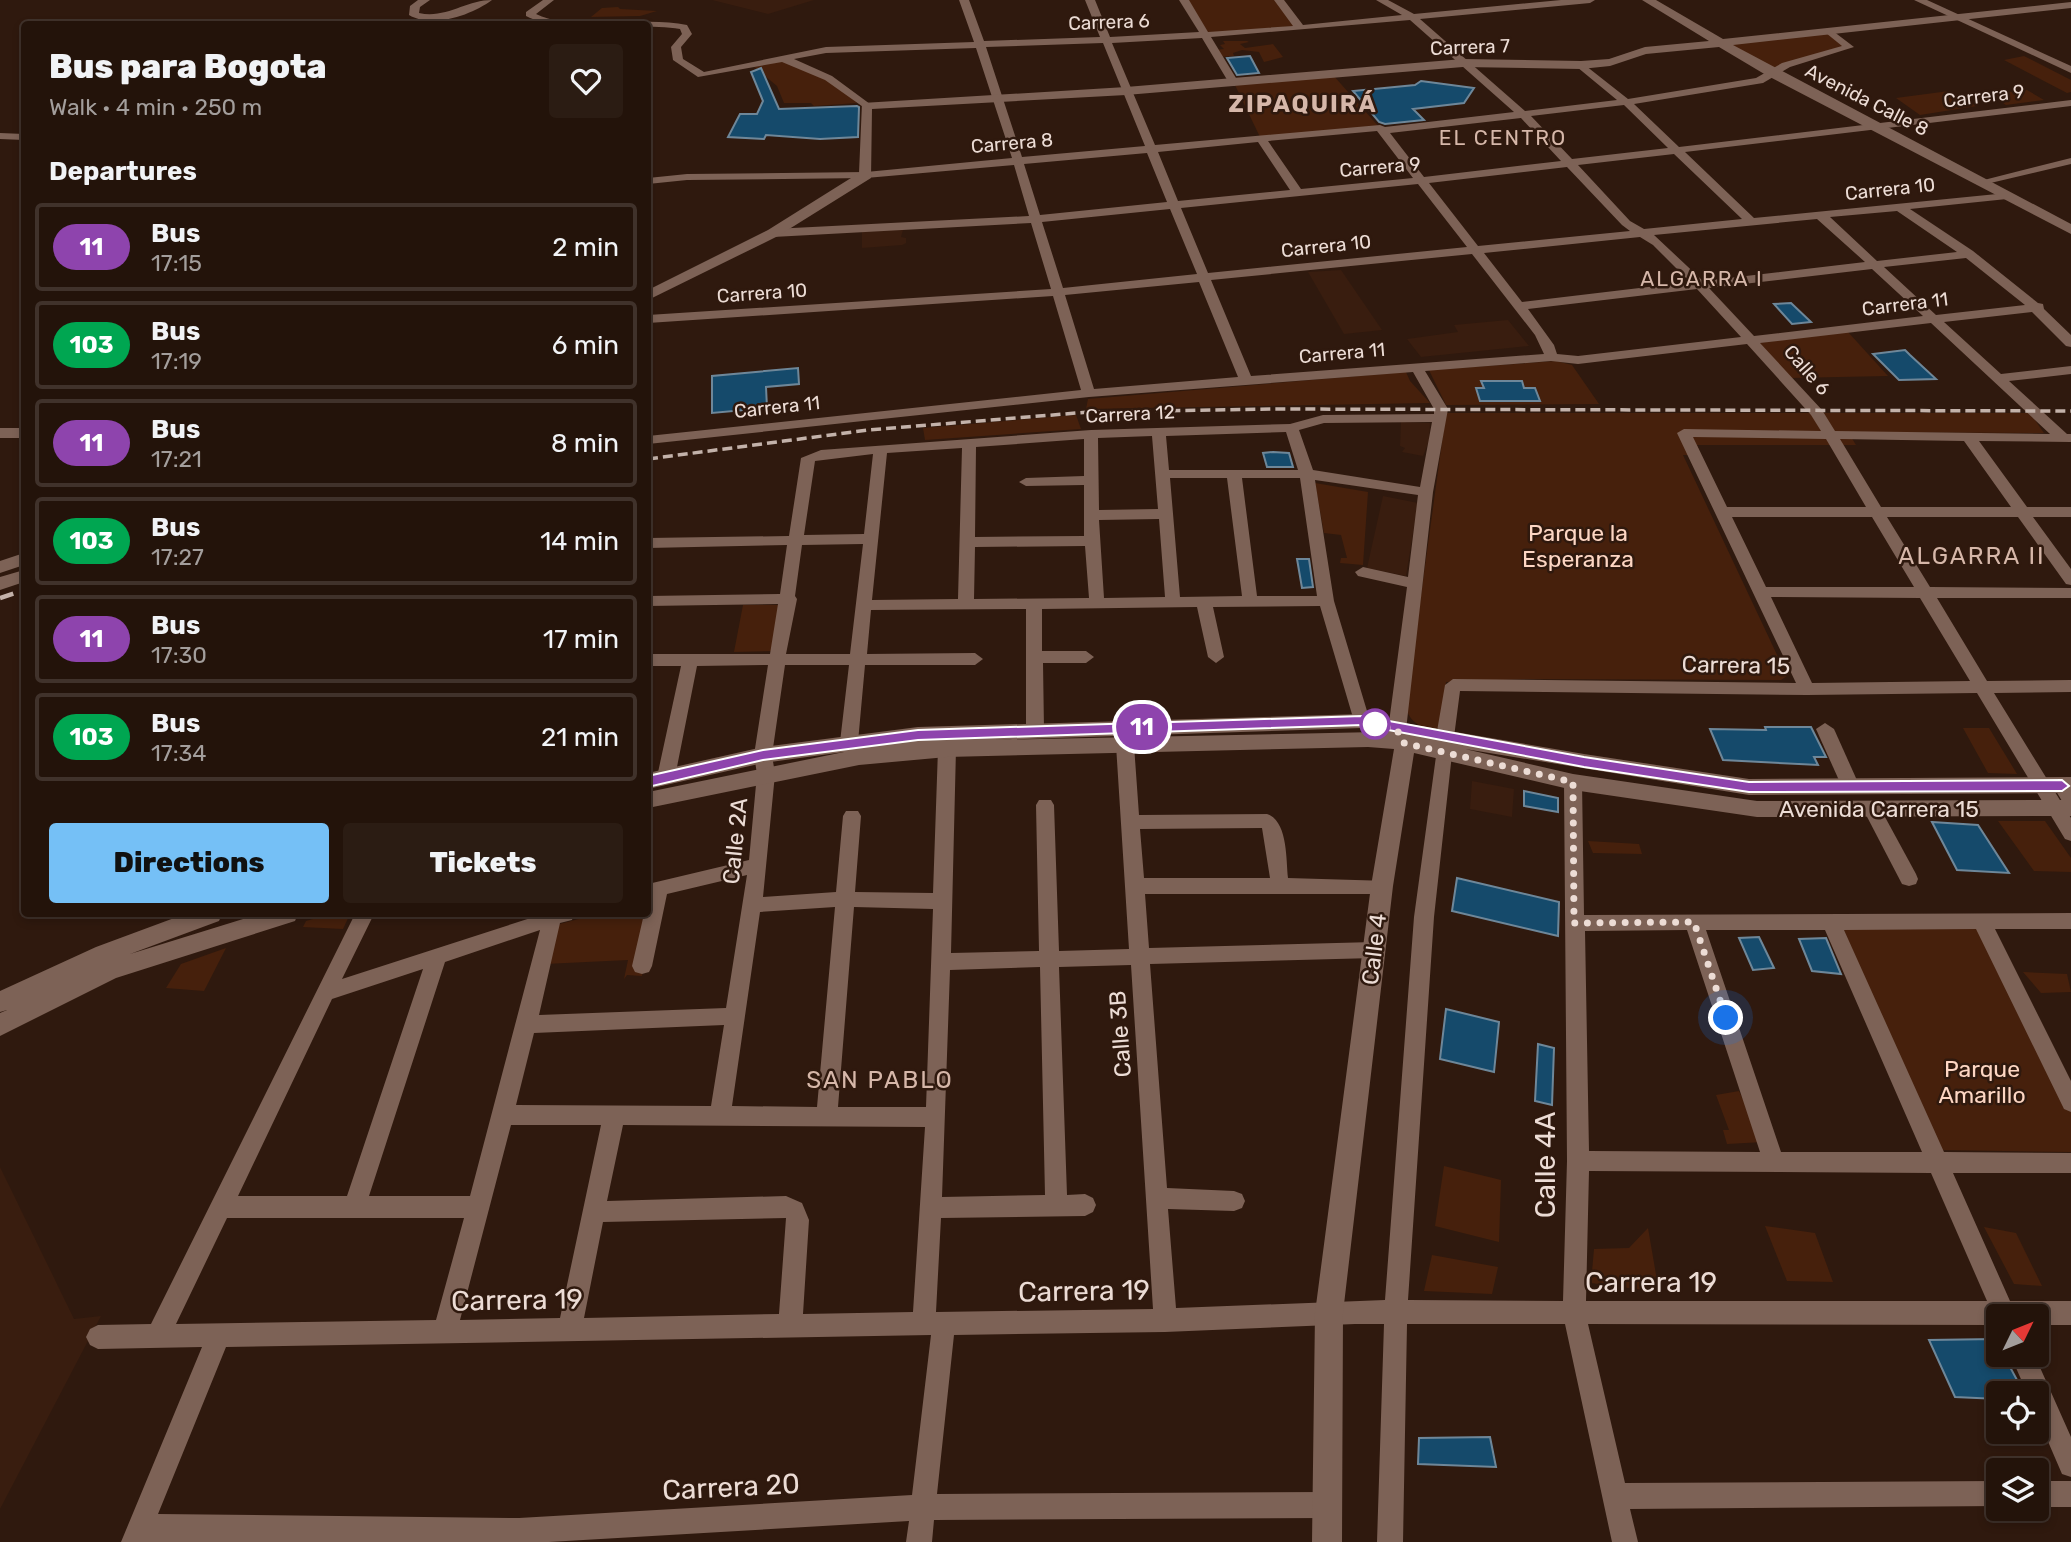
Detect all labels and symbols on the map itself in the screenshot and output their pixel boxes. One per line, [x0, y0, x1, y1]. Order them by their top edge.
street label: Carrera 6 [1068, 9, 1150, 35]
street label: Carrera 7 [1430, 34, 1511, 60]
street label: Avenida Calle 8 [1802, 59, 1932, 141]
street label: Carrera 9 [1942, 80, 2026, 112]
district label: ZIPAQUIRÁ [1228, 90, 1378, 118]
district label: EL CENTRO [1439, 125, 1567, 150]
street label: Carrera 8 [970, 128, 1054, 158]
street label: Carrera 9 [1338, 152, 1422, 182]
street label: Carrera 10 [1844, 173, 1936, 205]
street label: Carrera 10 [1280, 230, 1372, 262]
district label: ALGARRA I [1640, 266, 1764, 291]
street label: Carrera 10 [716, 278, 808, 308]
street label: Carrera 11 [1861, 287, 1949, 321]
street label: Carrera 11 [1298, 338, 1386, 368]
street label: Calle 6 [1779, 340, 1835, 400]
street label: Carrera 11 [733, 391, 821, 423]
street label: Carrera 12 [1085, 400, 1175, 428]
park label: Parque la Esperanza [1522, 519, 1634, 573]
district label: ALGARRA II [1898, 542, 2046, 570]
street label: Carrera 15 [1681, 650, 1791, 680]
line badge: 11 [1110, 704, 1174, 750]
unlabelled marker [1360, 709, 1390, 739]
street label: Avenida Carrera 15 [1779, 795, 1979, 823]
street label: Calle 2A [717, 796, 753, 886]
street label: Calle 4 [1356, 912, 1392, 986]
street label: Calle 3B [1103, 990, 1137, 1078]
your location [1708, 1000, 1743, 1035]
park label: Parque Amarillo [1938, 1055, 2026, 1109]
district label: SAN PABLO [806, 1066, 954, 1094]
street label: Calle 4A [1529, 1112, 1562, 1218]
street label: Carrera 19 [1585, 1266, 1717, 1299]
street label: Carrera 19 [1018, 1273, 1150, 1309]
street label: Carrera 19 [451, 1282, 583, 1318]
north arrow [1986, 1304, 2049, 1367]
street label: Carrera 20 [661, 1467, 801, 1507]

